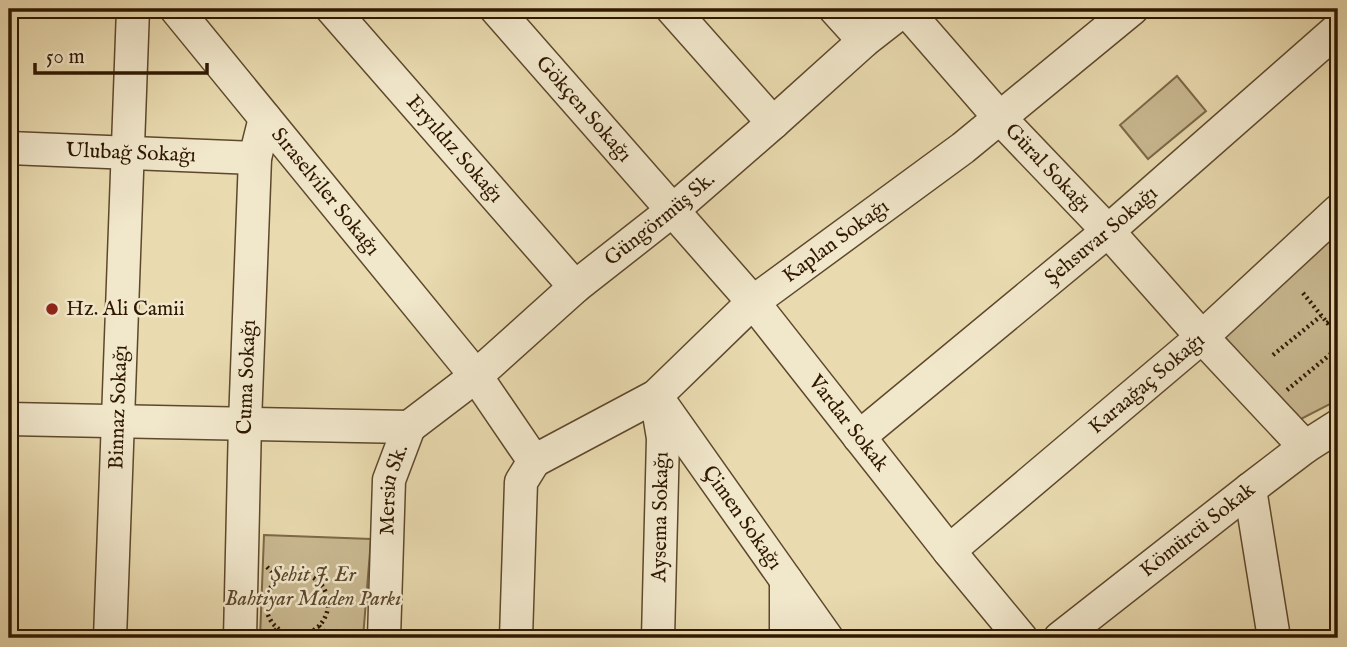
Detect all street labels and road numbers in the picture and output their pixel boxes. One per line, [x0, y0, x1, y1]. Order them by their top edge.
street label: Gökçen Sokağı [530, 50, 638, 168]
street label: Eryıldız Sokağı [400, 90, 509, 209]
street label: Güral Sokağı [999, 118, 1097, 219]
street label: Sıraselviler Sokağı [265, 122, 386, 261]
street label: Ulubağ Sokağı [65, 137, 196, 169]
street label: Güngörmüş Sk. [599, 166, 721, 272]
street label: Şehsuvar Sokağı [1039, 180, 1163, 291]
street label: Kaplan Sokağı [777, 193, 894, 289]
street label: Cuma Sokağı [231, 319, 262, 435]
street label: Karaağaç Sokağı [1083, 327, 1210, 440]
street label: Binnaz Sokağı [103, 344, 134, 470]
street label: Vardar Sokak [801, 369, 895, 477]
street label: Mersin Sk. [374, 440, 415, 536]
street label: Aysema Sokağı [646, 452, 676, 583]
street label: Çimen Sokağı [696, 460, 788, 575]
street label: Kömürcü Sokak [1135, 476, 1261, 584]

